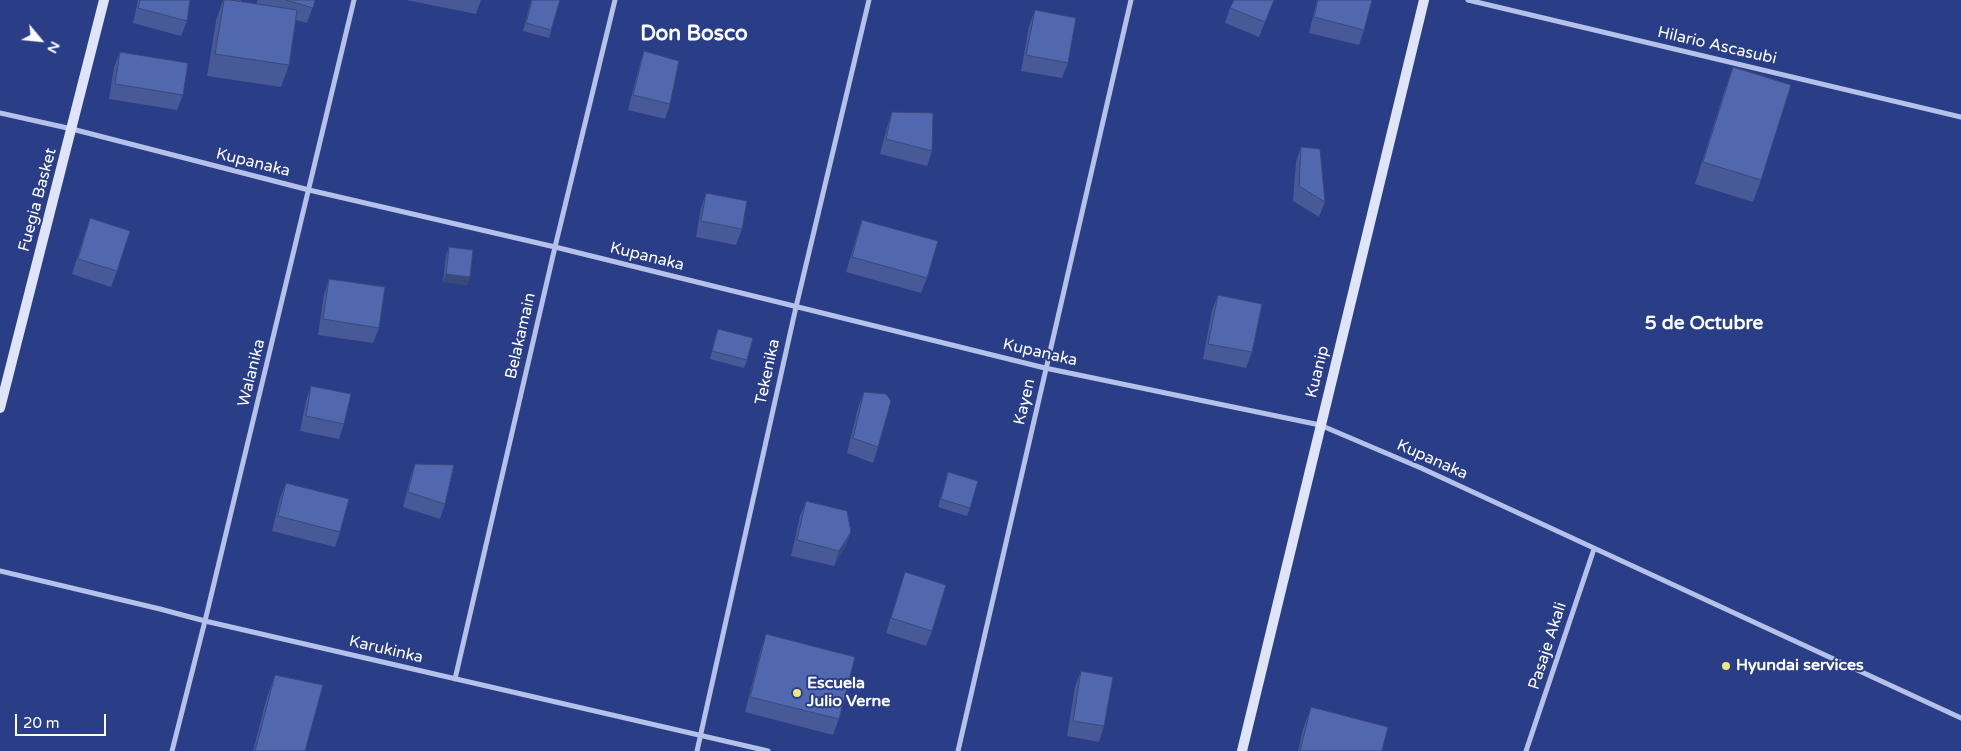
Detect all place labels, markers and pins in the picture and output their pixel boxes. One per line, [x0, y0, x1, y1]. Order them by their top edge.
place label: Hyundai services [1736, 656, 1864, 676]
marker: Hyundai services [1720, 660, 1732, 672]
place label: Escuela Julio Verne [807, 674, 890, 712]
marker: Escuela Julio Verne [791, 687, 803, 699]

